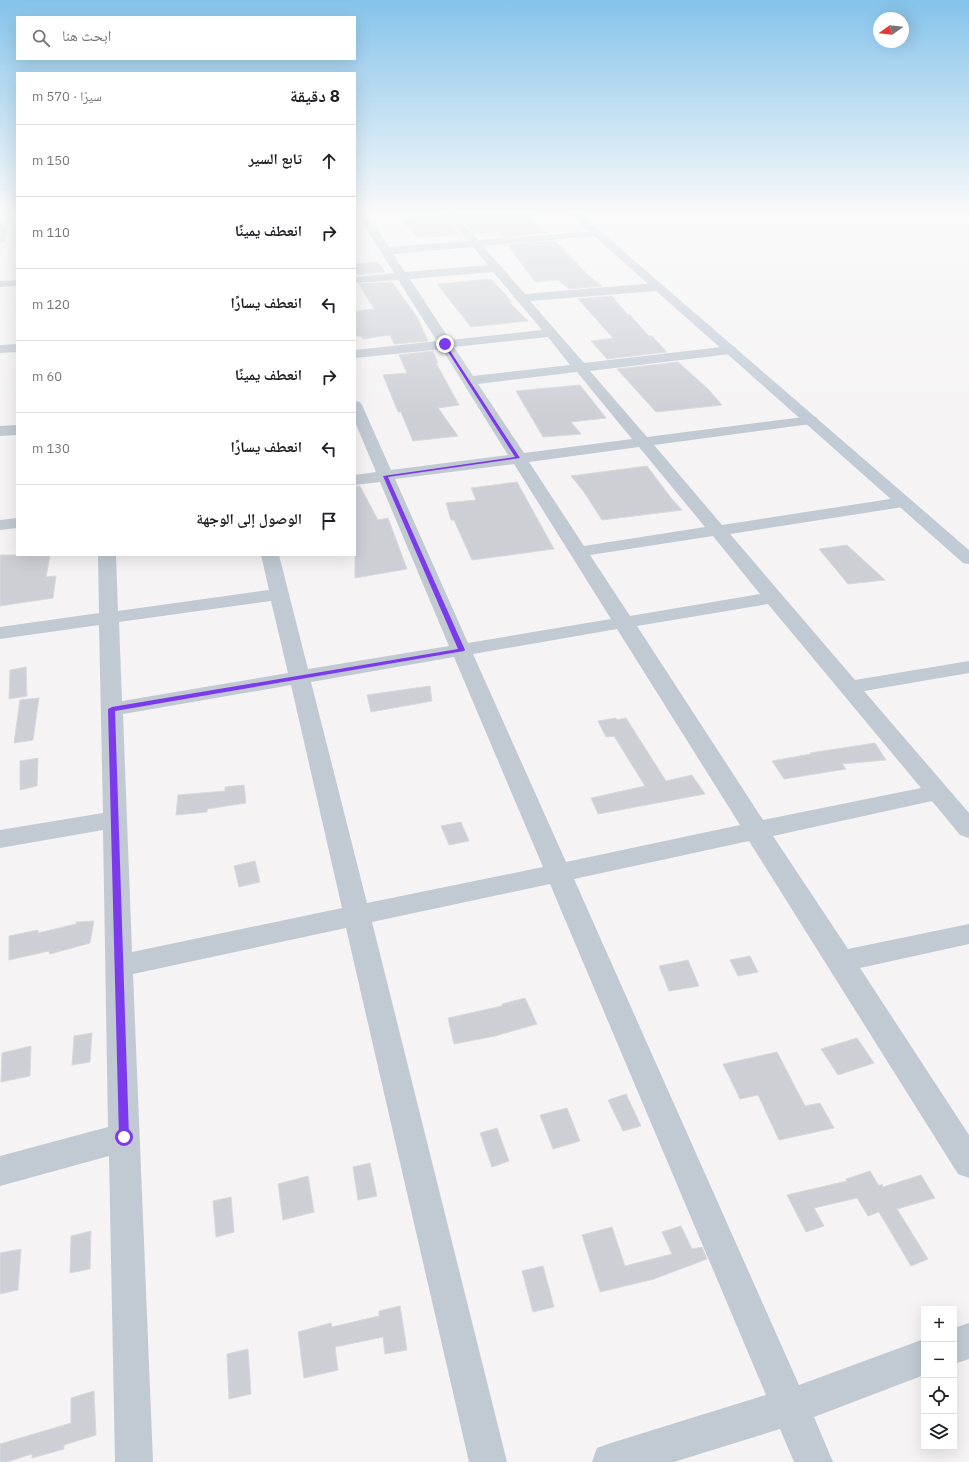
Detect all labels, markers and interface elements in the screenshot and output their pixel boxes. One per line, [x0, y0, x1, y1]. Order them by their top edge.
north arrow [873, 12, 909, 48]
search box [16, 16, 356, 60]
text: ابحث هنا [62, 26, 111, 45]
icon: search [30, 27, 52, 49]
text: 8 دقيقة [290, 85, 340, 107]
text: سيرًا · 570 m [32, 88, 102, 105]
text: تابع السير [248, 149, 302, 168]
icon: ahead [318, 150, 340, 172]
text: 150 m [32, 152, 70, 169]
text: انعطف يمينًا [235, 221, 302, 240]
icon: right [318, 222, 340, 244]
text: 110 m [32, 224, 70, 241]
text: انعطف يسارًا [230, 293, 302, 312]
icon: left [318, 294, 340, 316]
text: 120 m [32, 296, 70, 313]
route end [436, 335, 454, 353]
text: انعطف يمينًا [235, 365, 302, 384]
icon: right [318, 366, 340, 388]
text: 60 m [32, 368, 62, 385]
text: انعطف يسارًا [230, 437, 302, 456]
icon: left [318, 438, 340, 460]
text: 130 m [32, 440, 70, 457]
text: الوصول إلى الوجهة [196, 509, 302, 528]
icon: arrive [318, 510, 340, 532]
route start [115, 1128, 133, 1146]
map controls [921, 1306, 957, 1450]
button: + [921, 1306, 957, 1342]
button: − [921, 1342, 957, 1378]
button: locate [921, 1378, 957, 1414]
button: layers [921, 1414, 957, 1450]

